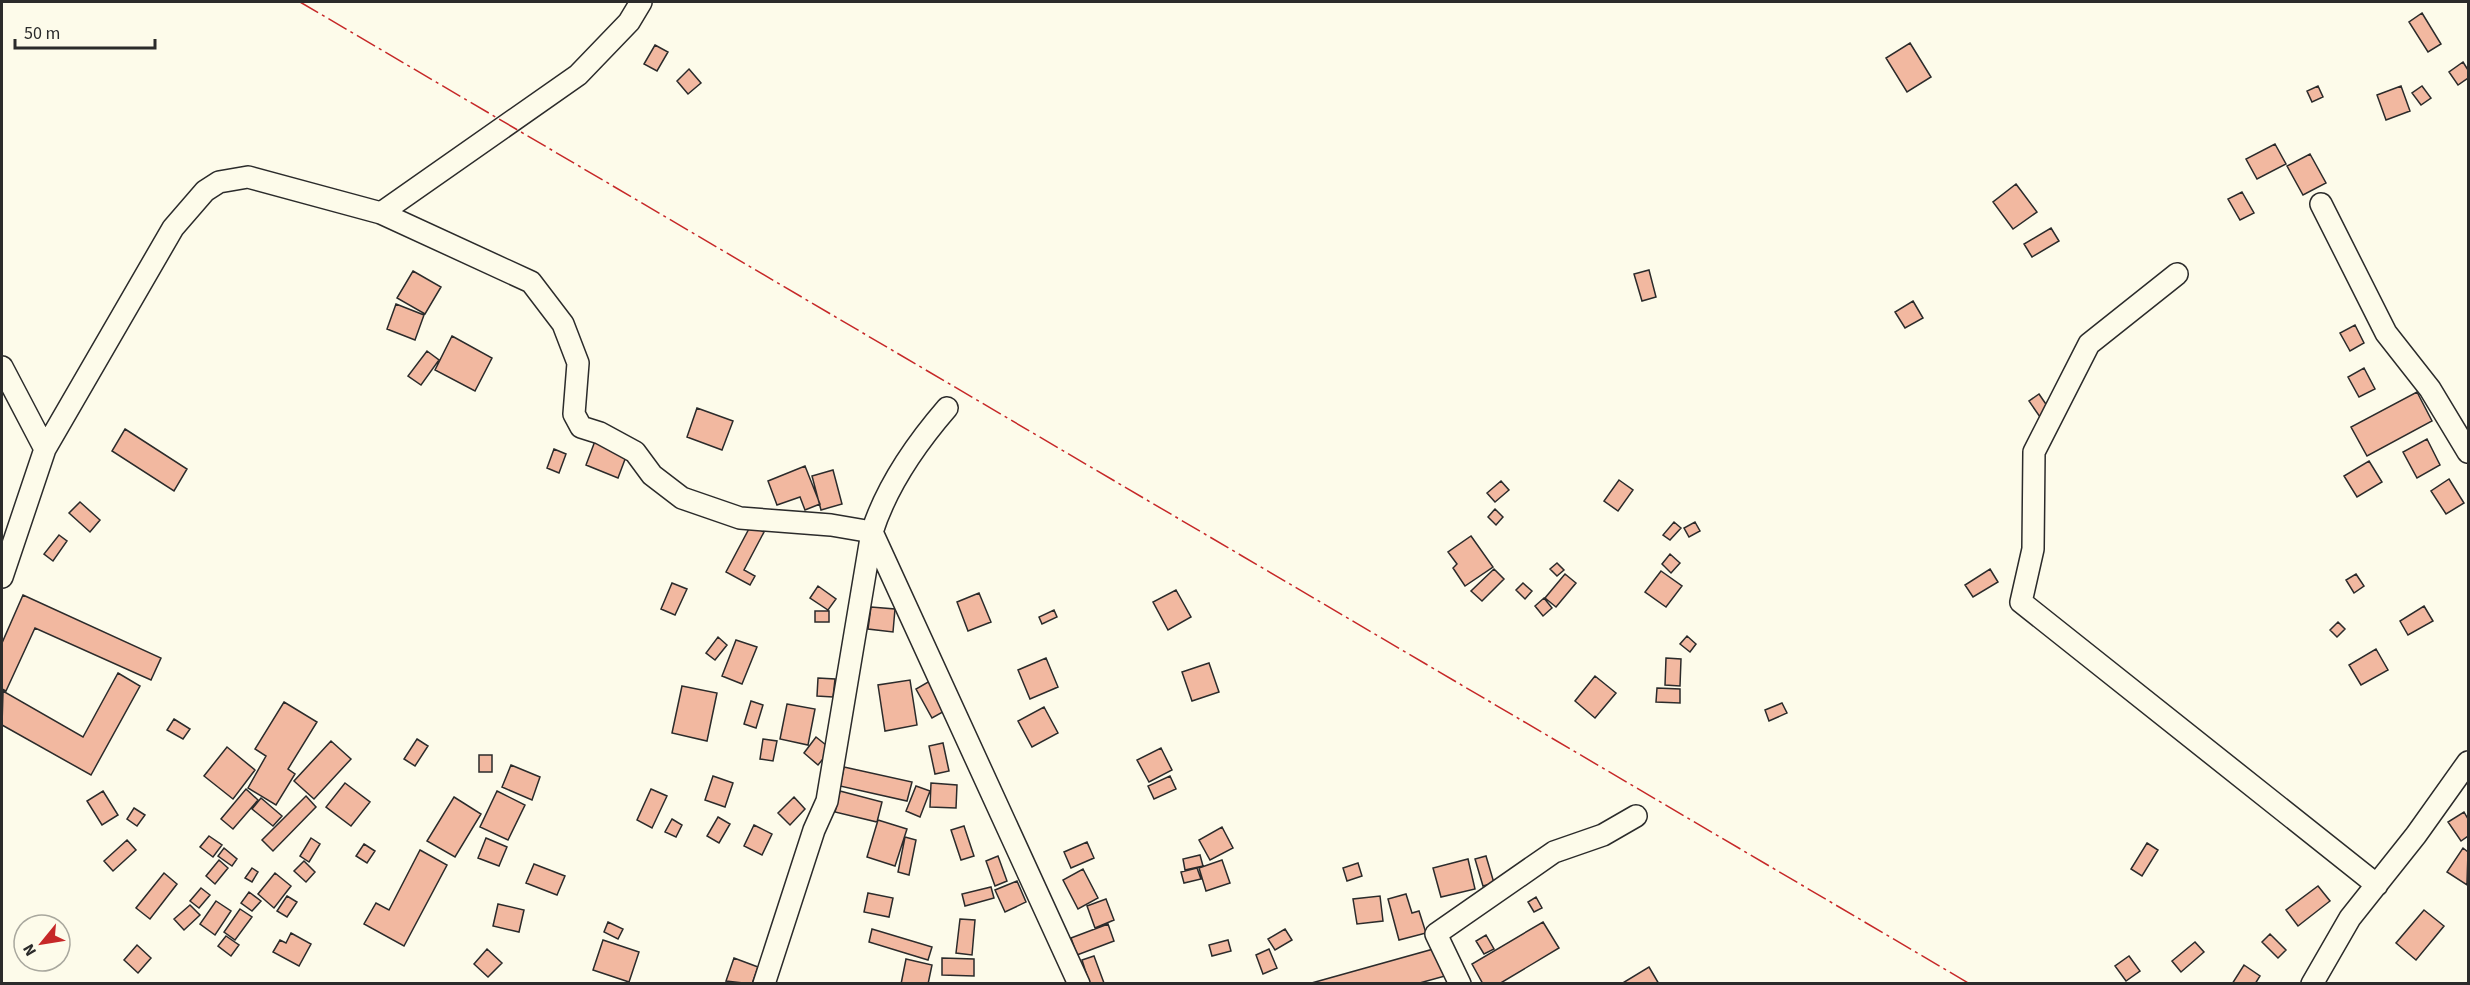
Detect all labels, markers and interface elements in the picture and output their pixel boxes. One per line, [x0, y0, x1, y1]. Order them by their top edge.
scale bar [15, 12, 154, 50]
text: 50 m [24, 21, 60, 46]
north arrow [12, 913, 72, 973]
text: N [18, 940, 42, 960]

